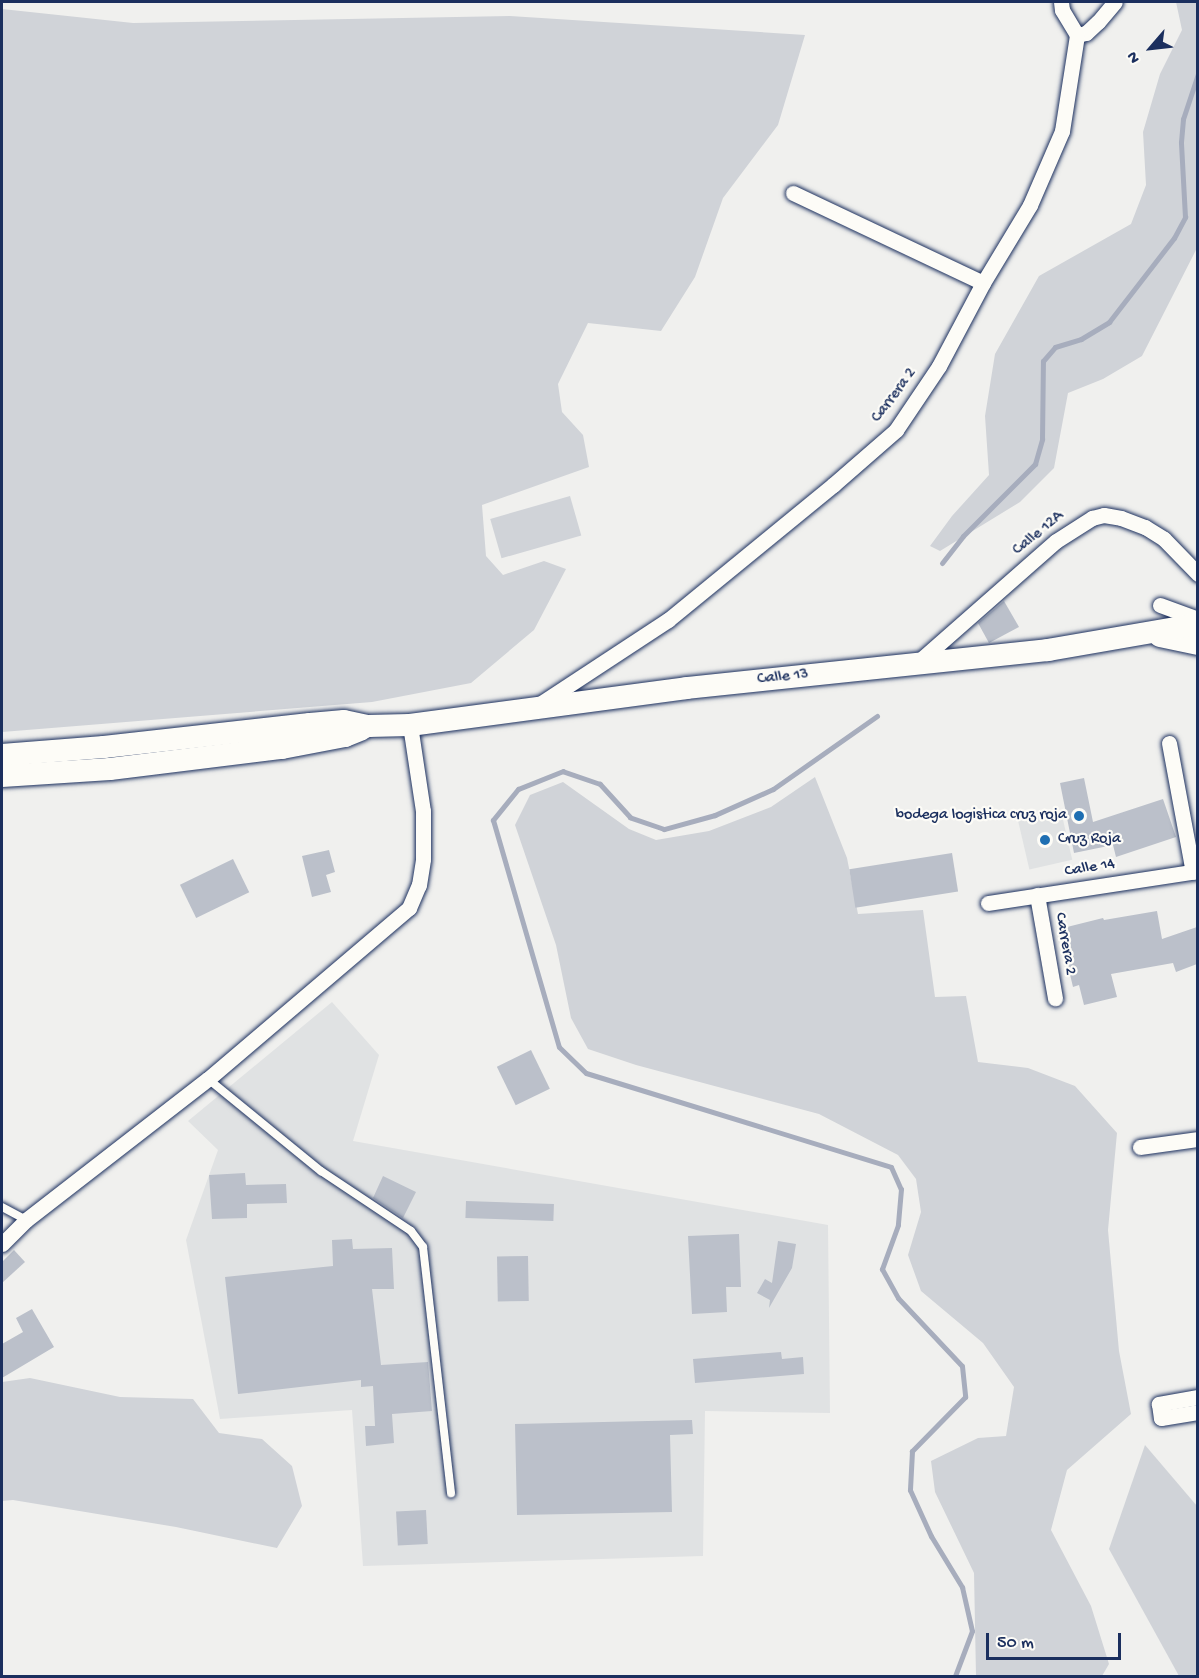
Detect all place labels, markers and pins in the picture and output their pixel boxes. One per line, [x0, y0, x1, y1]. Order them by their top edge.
place label: bodega logistica cruz roja [895, 806, 1067, 826]
marker: bodega logistica cruz roja [1072, 809, 1086, 823]
place label: Cruz Roja [1058, 830, 1121, 850]
marker: Cruz Roja [1036, 831, 1054, 849]

